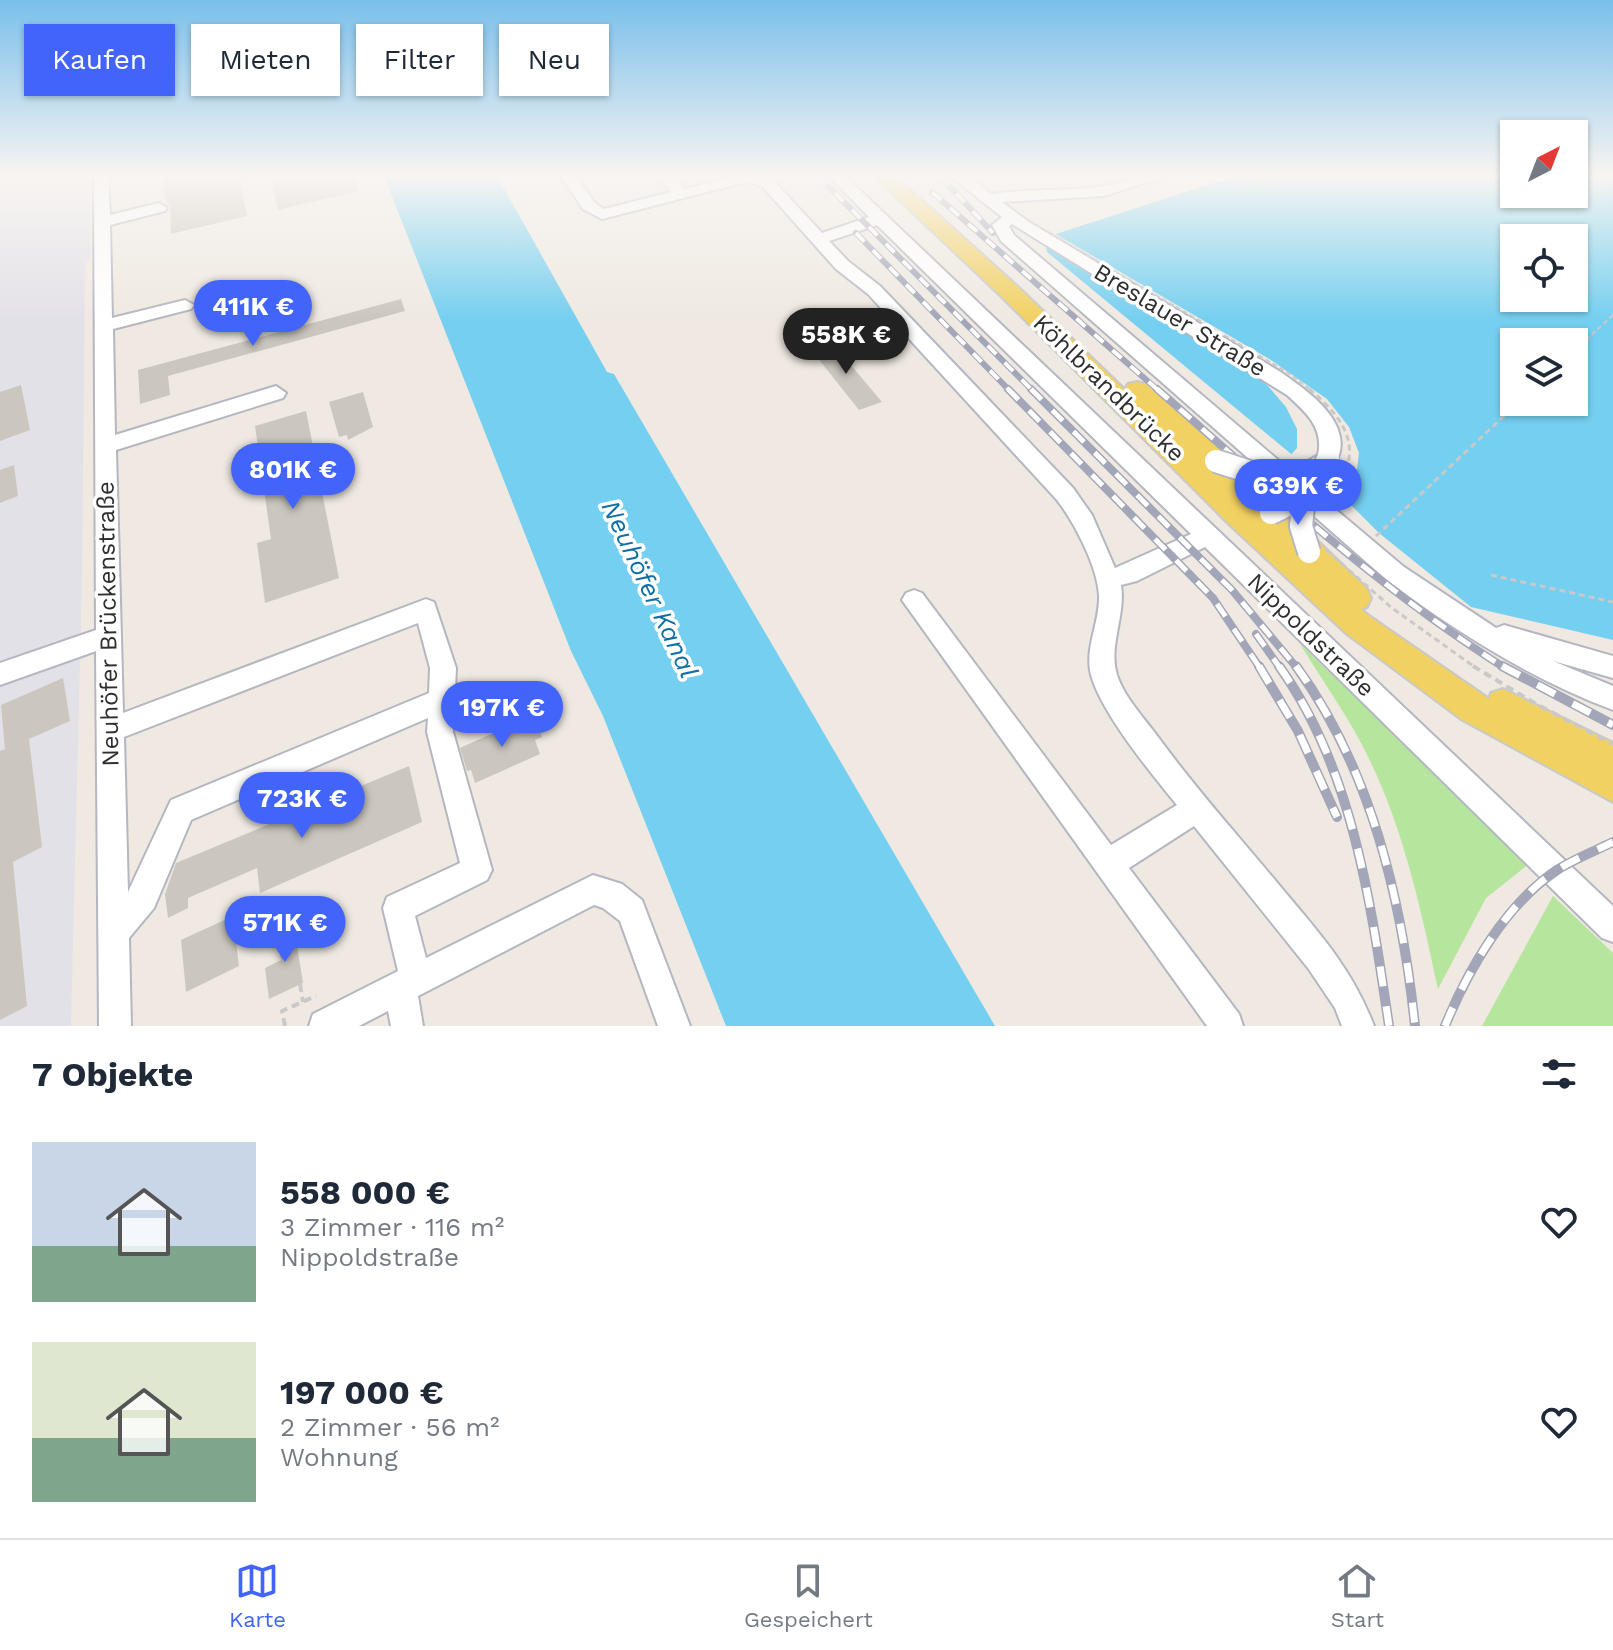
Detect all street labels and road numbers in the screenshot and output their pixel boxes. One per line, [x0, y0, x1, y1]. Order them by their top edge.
street label: Breslauer Straße [1089, 258, 1271, 382]
street label: Köhlbrandbrücke [1028, 309, 1190, 467]
street label: Neuhöfer Brückenstraße [92, 481, 124, 767]
street label: Nippoldstraße [1242, 568, 1380, 702]

